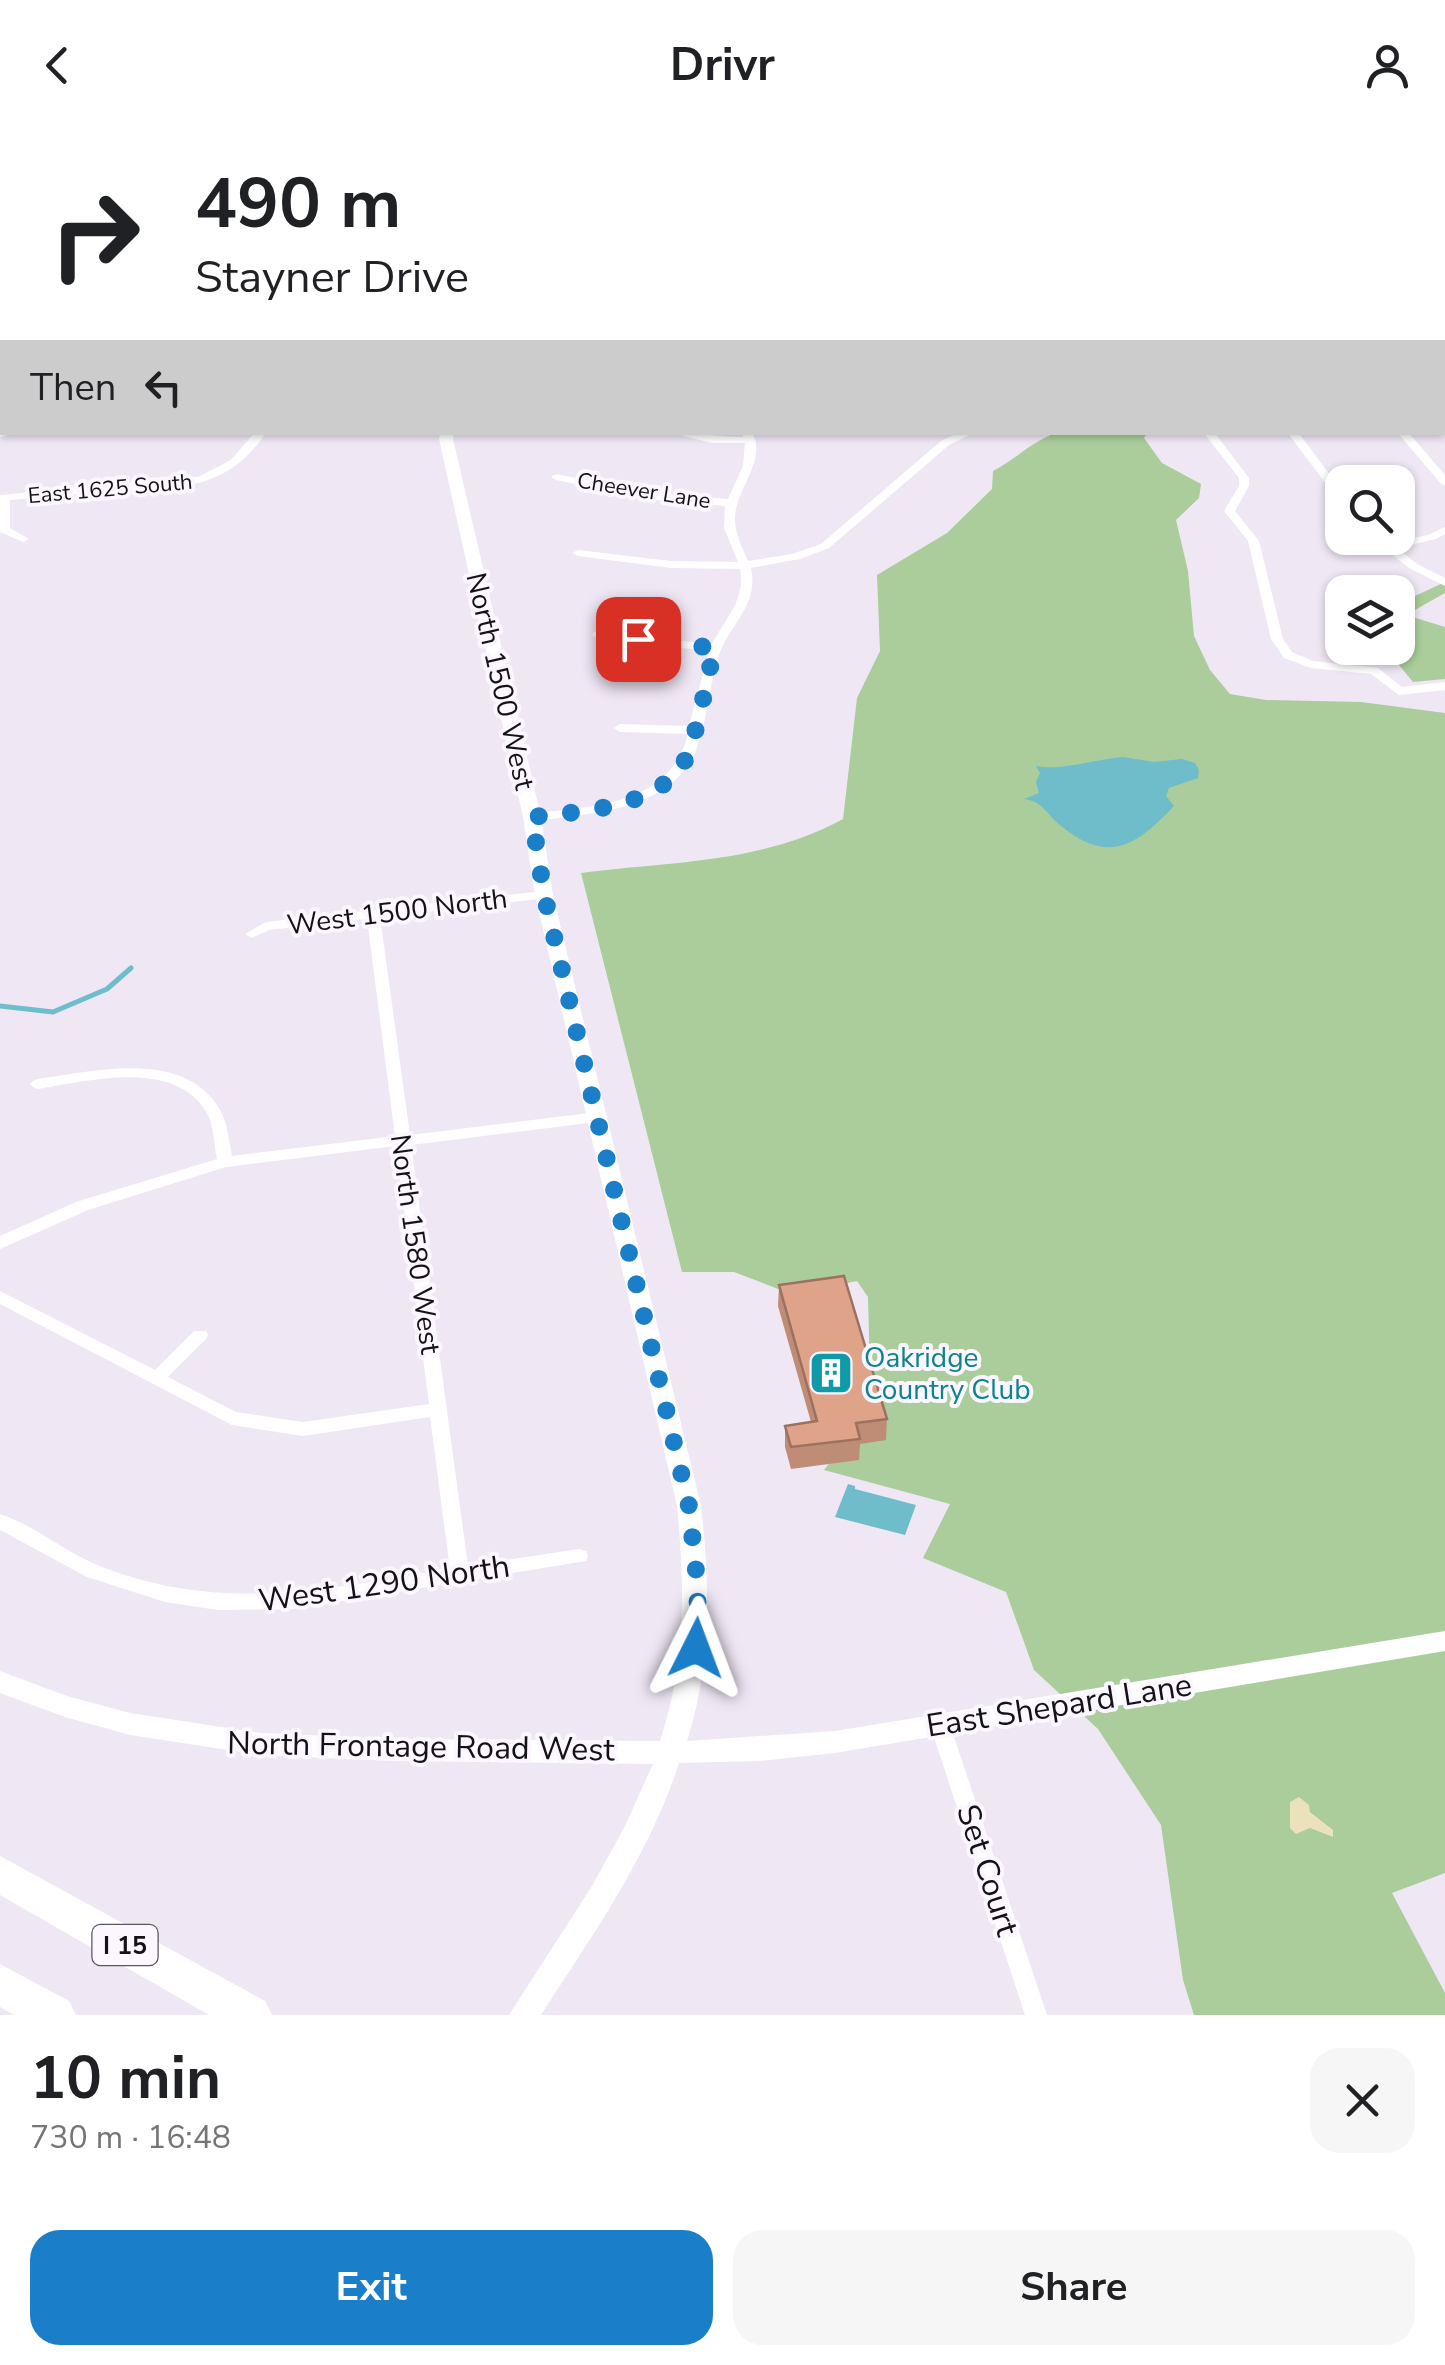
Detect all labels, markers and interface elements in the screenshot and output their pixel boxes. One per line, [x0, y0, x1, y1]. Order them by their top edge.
text: Drivr [670, 35, 775, 96]
icon: back [30, 38, 85, 93]
icon: person [1360, 38, 1415, 93]
text: 490 m [195, 156, 401, 252]
icon: right [30, 170, 160, 300]
text: Stayner Drive [195, 247, 469, 308]
icon: left [136, 360, 191, 415]
text: Then [30, 362, 116, 413]
map controls [1325, 465, 1415, 665]
button: search [1325, 465, 1415, 555]
street label: Cheever Lane [575, 466, 713, 516]
street label: East 1625 South [27, 467, 194, 511]
street label: North 1500 West [457, 569, 544, 794]
button: layers [1325, 575, 1415, 665]
pin [596, 597, 681, 682]
icon: arrive [611, 612, 666, 667]
street label: West 1500 North [285, 880, 509, 944]
street label: North 1580 West [381, 1132, 449, 1357]
place label: Oakridge Country Club [864, 1339, 1030, 1409]
building icon: Oakridge Country Club [808, 1350, 854, 1396]
street label: West 1290 North [256, 1545, 512, 1622]
position arrow [644, 1596, 748, 1700]
street label: East Shepard Lane [923, 1663, 1195, 1748]
street label: North Frontage Road West [227, 1722, 616, 1771]
street label: Set Court [946, 1799, 1029, 1942]
road number: I 15 [92, 1925, 158, 1965]
text: 10 min [30, 2037, 221, 2119]
button: close [1310, 2048, 1415, 2153]
text: 730 m · 16:48 [30, 2116, 231, 2159]
button: Exit [30, 2230, 713, 2345]
button: Share [733, 2230, 1415, 2345]

